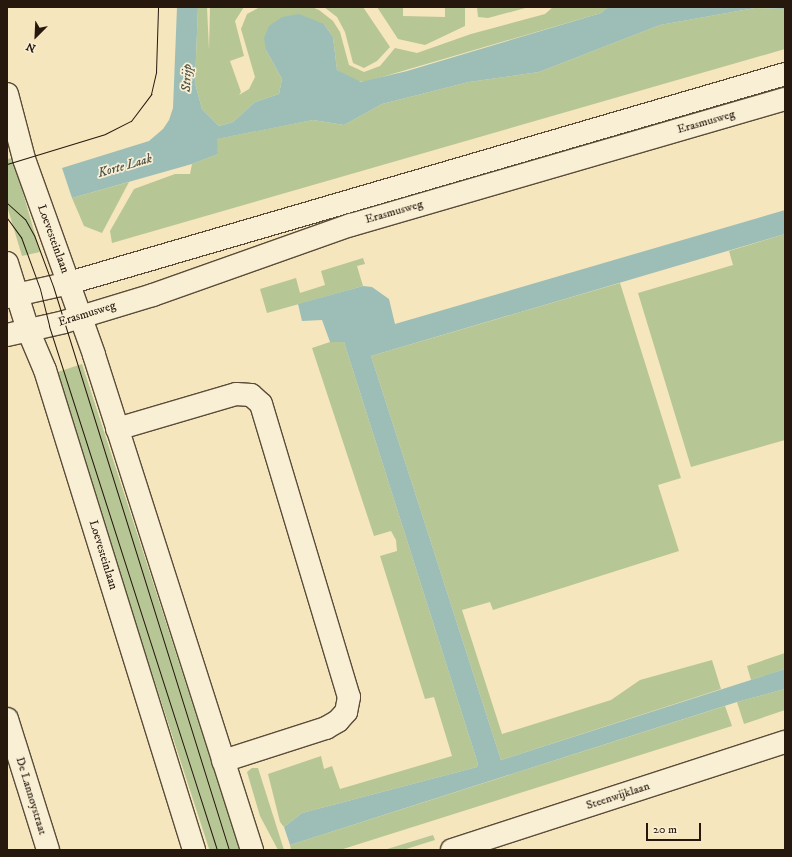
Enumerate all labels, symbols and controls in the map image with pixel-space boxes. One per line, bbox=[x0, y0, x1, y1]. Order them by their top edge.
north arrow bbox=[16, 16, 56, 56]
text: N bbox=[24, 39, 38, 55]
water label: Strijp bbox=[179, 64, 195, 92]
street label: Erasmusweg bbox=[676, 107, 736, 137]
water label: Korte Laak bbox=[96, 151, 154, 181]
street label: Erasmusweg bbox=[364, 197, 424, 227]
street label: Loevesteinlaan bbox=[34, 203, 72, 275]
street label: Erasmusweg bbox=[57, 298, 117, 330]
street label: Loevesteinlaan bbox=[86, 519, 120, 591]
street label: De Lannoystraat bbox=[12, 755, 50, 837]
street label: Steenwijklaan bbox=[584, 779, 652, 813]
scale bar bbox=[648, 815, 703, 841]
text: 20 m bbox=[653, 822, 677, 837]

